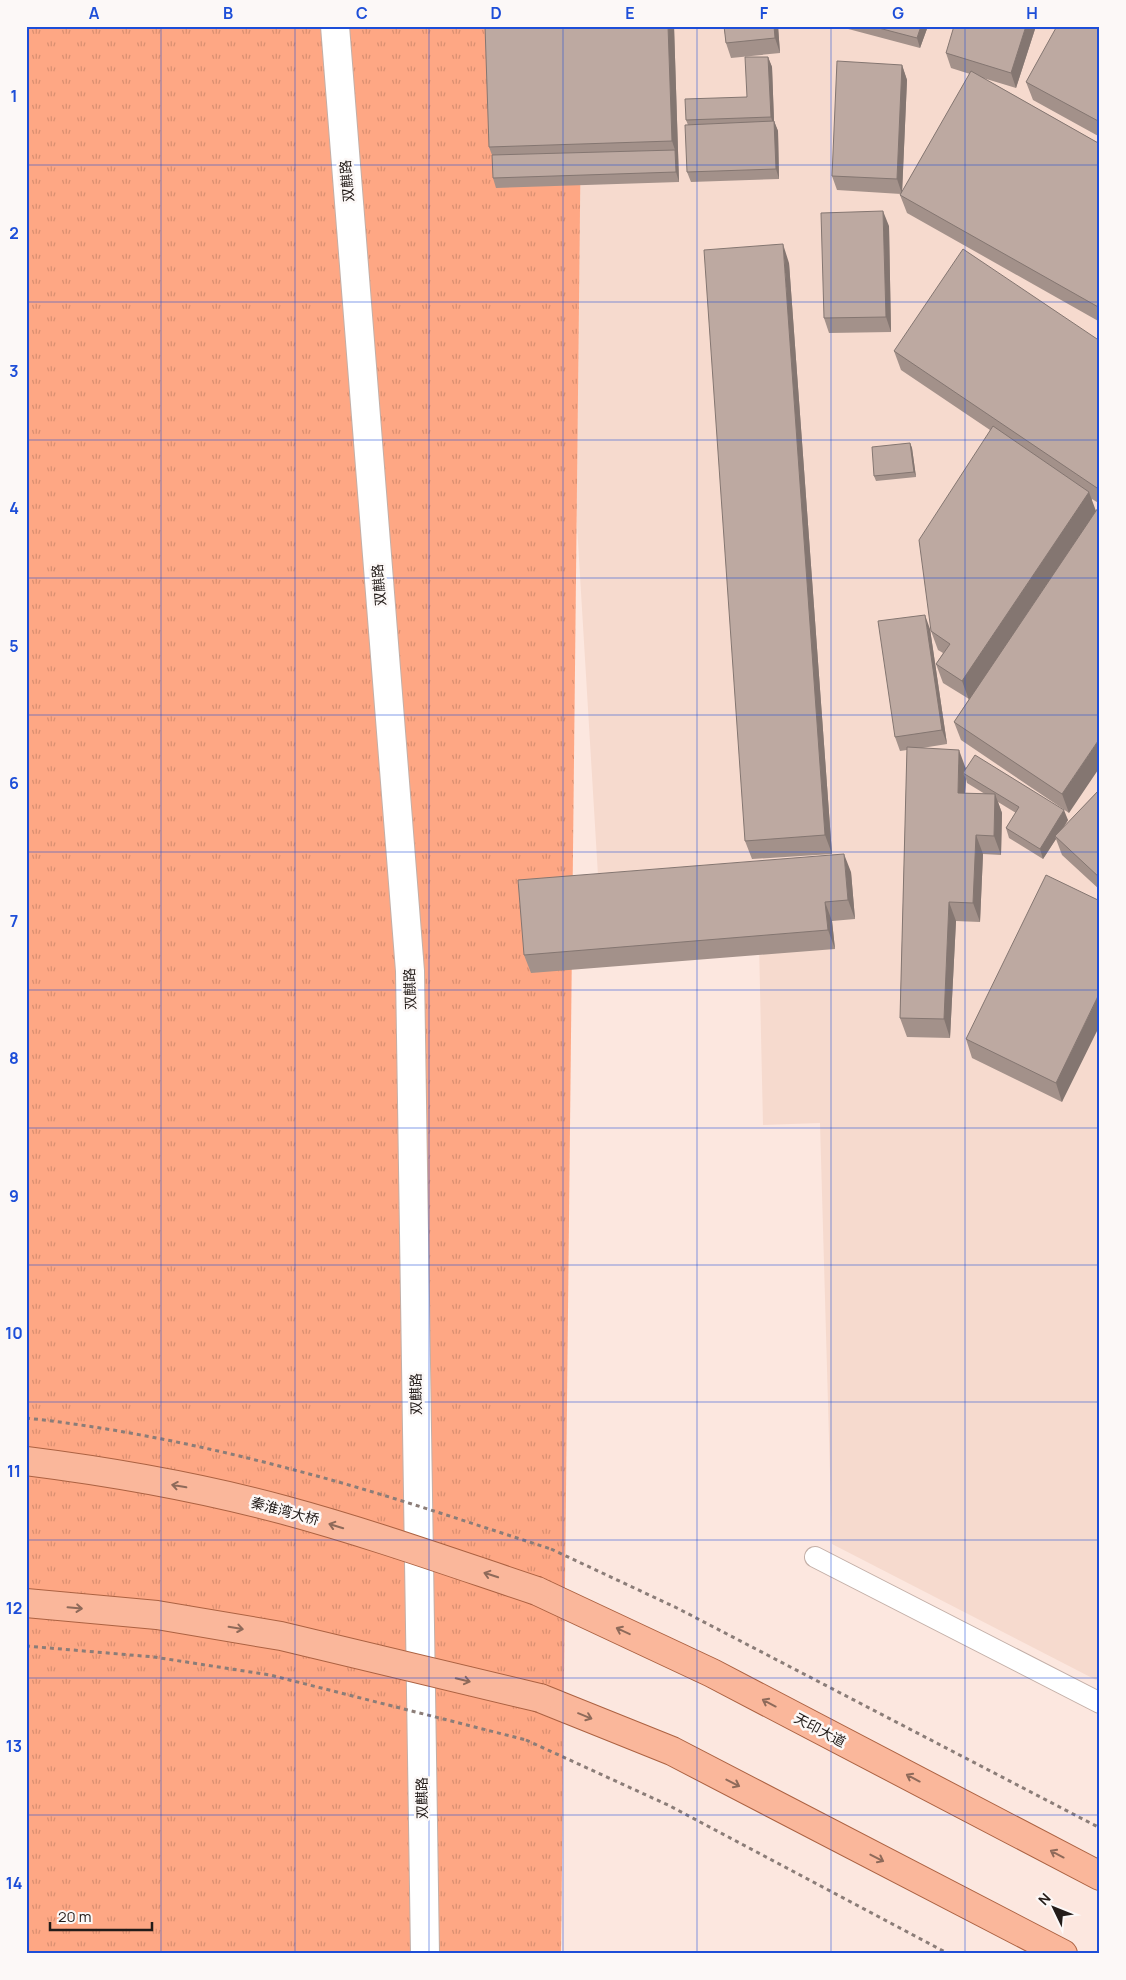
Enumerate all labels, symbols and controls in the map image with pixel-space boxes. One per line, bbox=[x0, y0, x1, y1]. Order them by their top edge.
text: A bbox=[89, 2, 100, 24]
text: B bbox=[223, 2, 233, 24]
text: C bbox=[356, 2, 368, 24]
text: D bbox=[490, 2, 502, 24]
text: E bbox=[625, 2, 635, 24]
text: F bbox=[760, 2, 769, 24]
text: G bbox=[892, 2, 904, 24]
text: H bbox=[1026, 2, 1038, 24]
text: 1 bbox=[10, 85, 18, 107]
street label: 双麒路 bbox=[335, 159, 358, 203]
text: 2 bbox=[9, 222, 19, 244]
text: 3 bbox=[9, 360, 19, 382]
text: 4 bbox=[9, 497, 19, 519]
street label: 双麒路 bbox=[367, 563, 390, 607]
text: 5 bbox=[9, 635, 19, 657]
text: 6 bbox=[9, 772, 19, 794]
text: 7 bbox=[10, 910, 18, 932]
street label: 双麒路 bbox=[399, 968, 420, 1010]
text: 8 bbox=[9, 1047, 19, 1069]
text: 9 bbox=[9, 1185, 19, 1207]
text: 10 bbox=[5, 1322, 23, 1344]
street label: 双麒路 bbox=[406, 1373, 425, 1415]
text: 11 bbox=[7, 1460, 21, 1482]
one-way arrow bbox=[171, 1480, 187, 1490]
street label: 秦淮湾大桥 bbox=[249, 1492, 321, 1529]
one-way arrow bbox=[329, 1520, 345, 1530]
one-way arrow bbox=[483, 1570, 499, 1580]
text: 12 bbox=[6, 1597, 22, 1619]
one-way arrow bbox=[67, 1603, 83, 1613]
one-way arrow bbox=[228, 1624, 244, 1634]
one-way arrow bbox=[616, 1626, 631, 1635]
one-way arrow bbox=[454, 1676, 470, 1685]
one-way arrow bbox=[762, 1698, 777, 1707]
street label: 天印大道 bbox=[791, 1708, 849, 1751]
one-way arrow bbox=[577, 1712, 592, 1722]
text: 13 bbox=[6, 1735, 22, 1757]
one-way arrow bbox=[905, 1773, 920, 1783]
street label: 双麒路 bbox=[412, 1777, 431, 1819]
one-way arrow bbox=[725, 1779, 740, 1788]
one-way arrow bbox=[1050, 1848, 1064, 1858]
one-way arrow bbox=[870, 1853, 885, 1863]
text: 14 bbox=[6, 1872, 22, 1894]
north arrow bbox=[1028, 1882, 1078, 1932]
text: N bbox=[1034, 1889, 1055, 1909]
scale bar bbox=[50, 1900, 152, 1932]
text: 20 m bbox=[58, 1906, 91, 1927]

